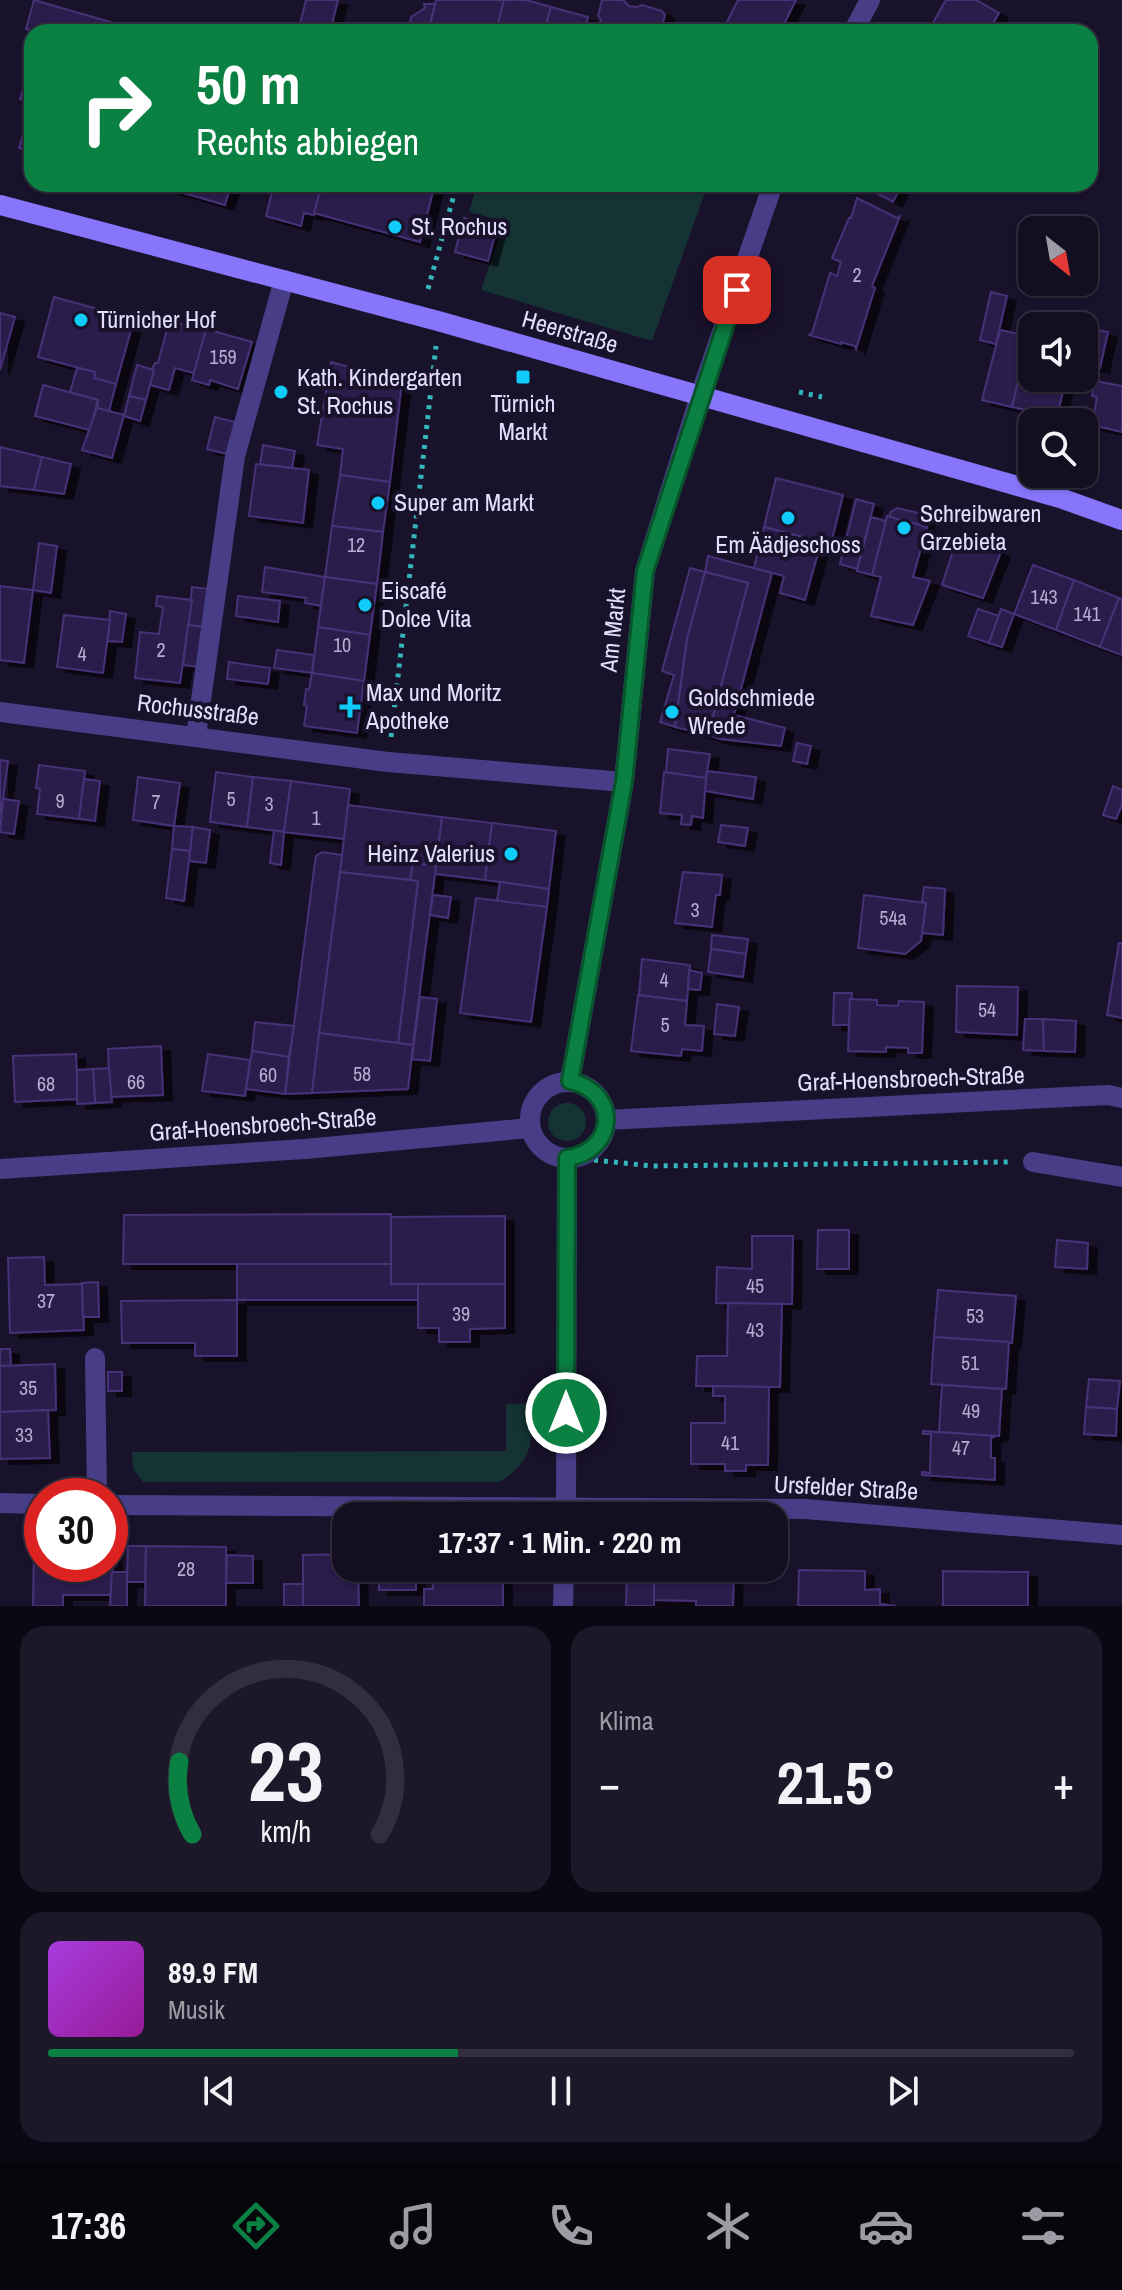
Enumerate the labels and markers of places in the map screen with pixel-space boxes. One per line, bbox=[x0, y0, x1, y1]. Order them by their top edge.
place label: St. Rochus bbox=[411, 210, 507, 242]
marker: St. Rochus bbox=[386, 218, 404, 236]
pin bbox=[703, 256, 771, 324]
place label: Türnicher Hof bbox=[97, 303, 216, 335]
marker: Türnicher Hof bbox=[72, 311, 90, 329]
place label: Kath. Kindergarten St. Rochus bbox=[297, 361, 462, 421]
marker: Türnich Markt bbox=[514, 368, 532, 386]
marker: Kath. Kindergarten St. Rochus bbox=[272, 383, 290, 401]
place label: Türnich Markt bbox=[490, 387, 556, 447]
place label: Super am Markt bbox=[394, 486, 535, 518]
marker: Super am Markt bbox=[369, 494, 387, 512]
place label: Schreibwaren Grzebieta bbox=[920, 497, 1041, 557]
marker: Em Äädjeschoss bbox=[779, 509, 797, 527]
marker: Schreibwaren Grzebieta bbox=[895, 519, 913, 537]
place label: Em Äädjeschoss bbox=[715, 528, 861, 560]
place label: Eiscafé Dolce Vita bbox=[381, 574, 472, 634]
marker: Eiscafé Dolce Vita bbox=[356, 596, 374, 614]
place label: Max und Moritz Apotheke bbox=[365, 676, 502, 736]
place label: Goldschmiede Wrede bbox=[688, 681, 815, 741]
marker: Max und Moritz Apotheke bbox=[341, 698, 359, 716]
marker: Goldschmiede Wrede bbox=[663, 703, 681, 721]
place label: Heinz Valerius bbox=[367, 837, 495, 869]
marker: Heinz Valerius bbox=[502, 845, 520, 863]

